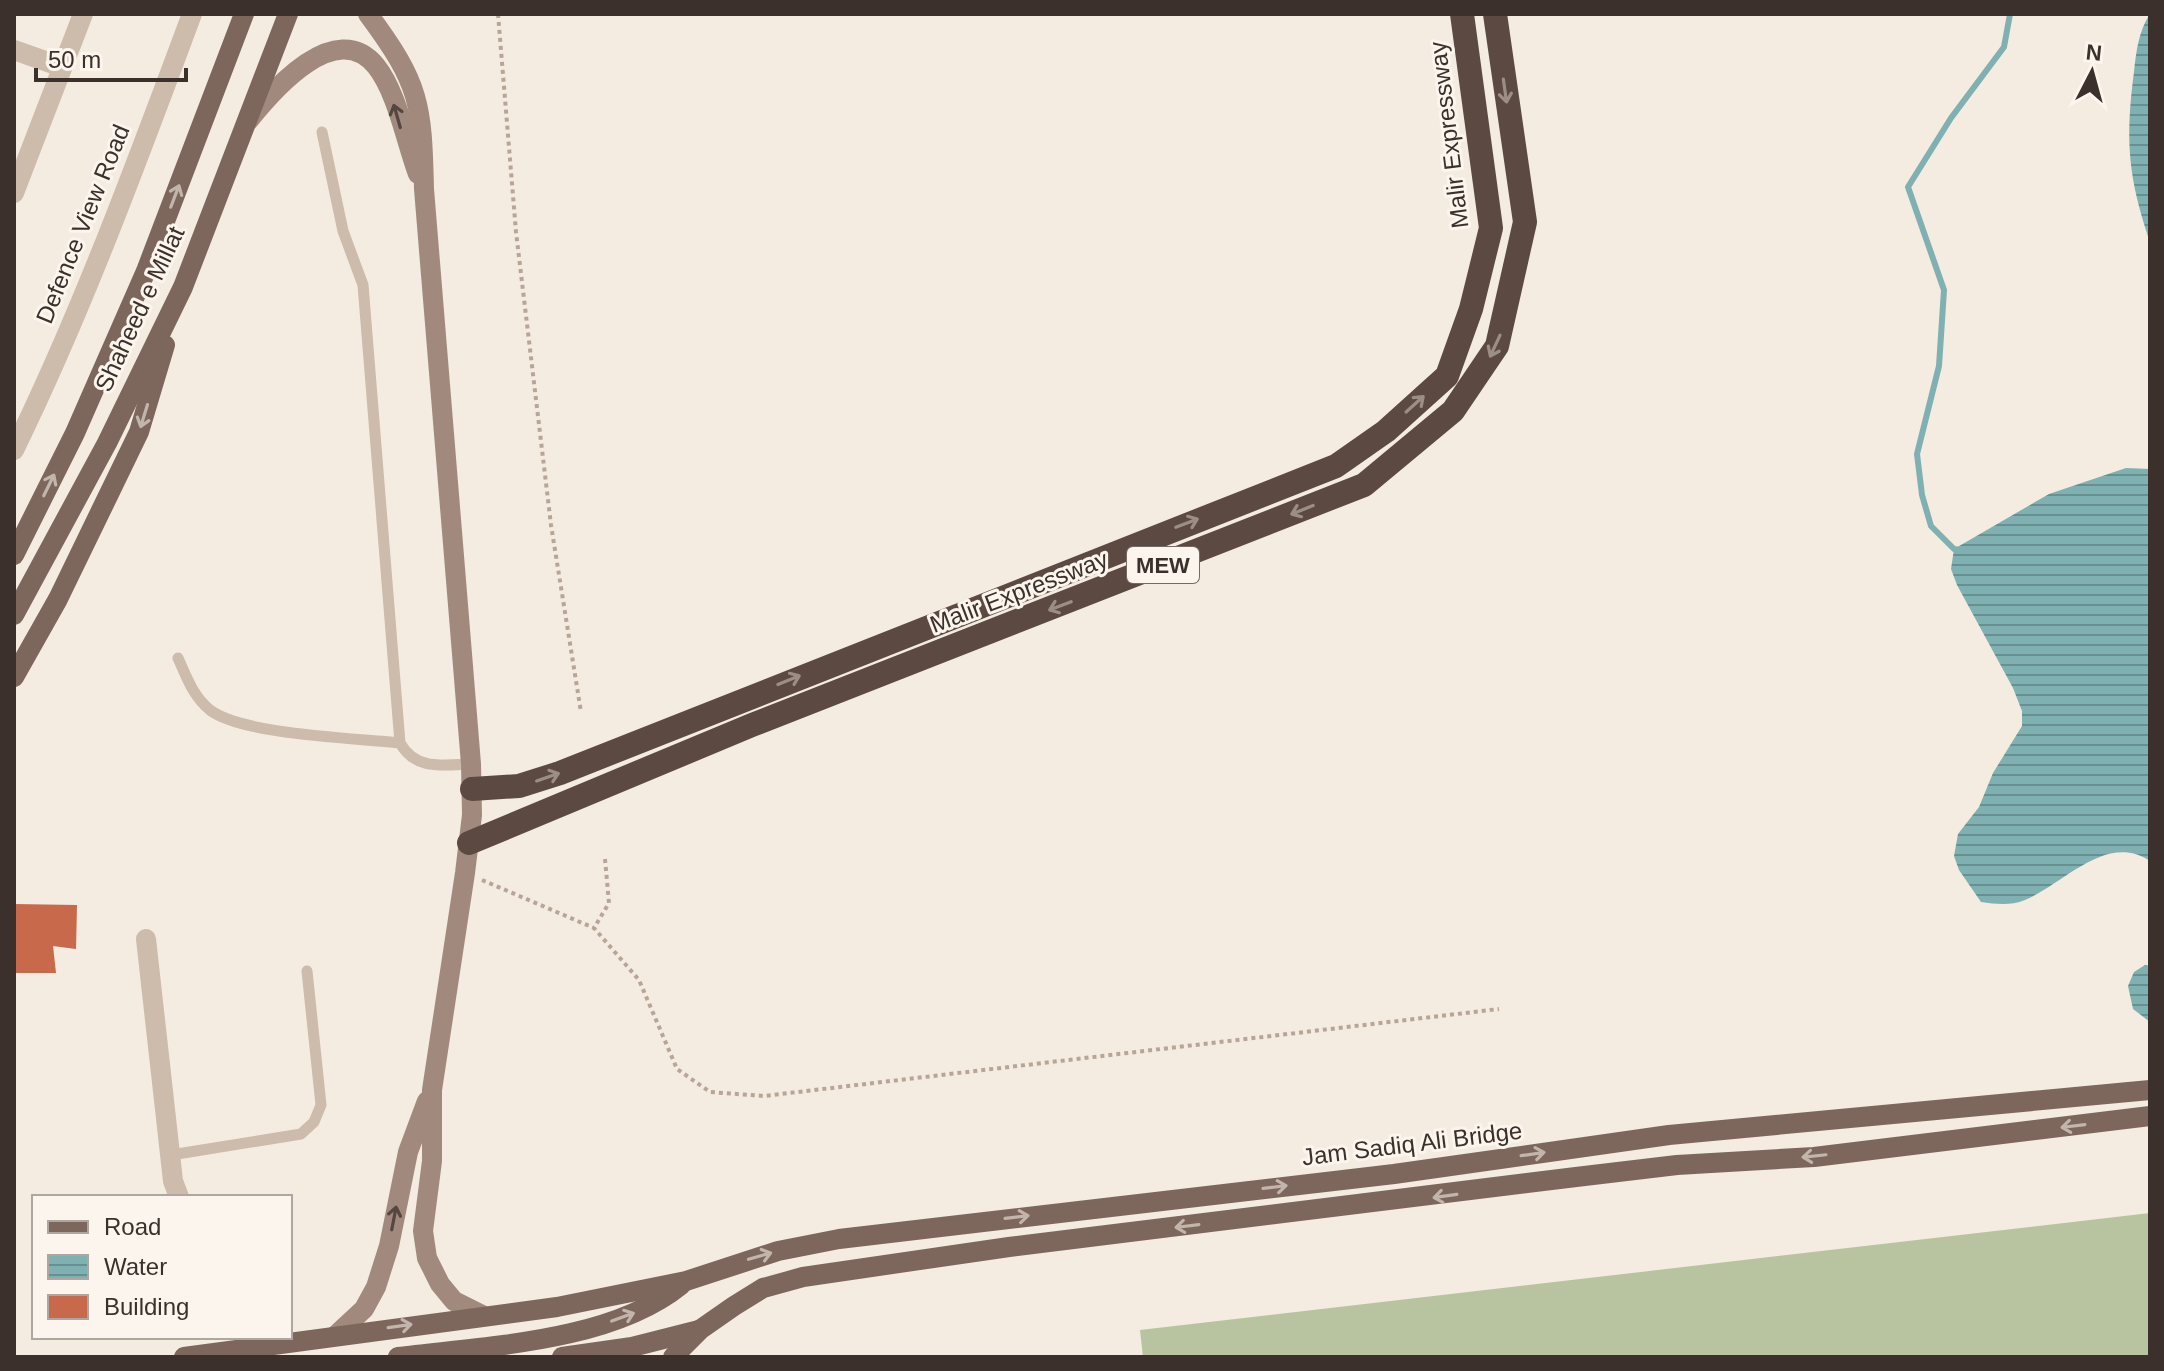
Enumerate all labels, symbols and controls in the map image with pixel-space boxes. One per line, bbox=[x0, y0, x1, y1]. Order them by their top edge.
scale bar bbox=[36, 32, 186, 82]
north arrow bbox=[2052, 32, 2132, 112]
text: N bbox=[2085, 39, 2103, 66]
street label: Malir Expressway bbox=[1424, 40, 1473, 230]
text: 50 m bbox=[48, 46, 101, 73]
one-way arrow bbox=[1498, 77, 1513, 104]
one-way arrow bbox=[389, 103, 404, 129]
street label: Defence View Road bbox=[30, 121, 135, 327]
one-way arrow bbox=[169, 184, 183, 209]
street label: Shaheed e Millat bbox=[90, 222, 190, 396]
one-way arrow bbox=[1486, 333, 1501, 357]
one-way arrow bbox=[1405, 395, 1425, 413]
one-way arrow bbox=[136, 402, 151, 428]
one-way arrow bbox=[41, 474, 57, 498]
one-way arrow bbox=[1290, 503, 1315, 518]
one-way arrow bbox=[1175, 515, 1199, 529]
street label: Malir Expressway bbox=[926, 545, 1111, 638]
road number: MEW bbox=[1127, 547, 1199, 583]
one-way arrow bbox=[1049, 600, 1073, 614]
one-way arrow bbox=[776, 672, 801, 686]
one-way arrow bbox=[535, 768, 560, 783]
street label: Jam Sadiq Ali Bridge bbox=[1300, 1117, 1523, 1170]
one-way arrow bbox=[2060, 1118, 2086, 1133]
one-way arrow bbox=[1520, 1146, 1545, 1161]
one-way arrow bbox=[1801, 1149, 1828, 1164]
one-way arrow bbox=[1261, 1180, 1288, 1195]
one-way arrow bbox=[1433, 1189, 1458, 1204]
legend bbox=[32, 1195, 292, 1339]
one-way arrow bbox=[387, 1206, 402, 1232]
one-way arrow bbox=[1003, 1209, 1030, 1224]
text: Road bbox=[104, 1213, 161, 1240]
one-way arrow bbox=[1174, 1219, 1200, 1234]
one-way arrow bbox=[747, 1248, 773, 1263]
text: Water bbox=[104, 1253, 167, 1280]
text: Building bbox=[104, 1293, 189, 1320]
one-way arrow bbox=[610, 1309, 635, 1323]
one-way arrow bbox=[387, 1318, 412, 1333]

